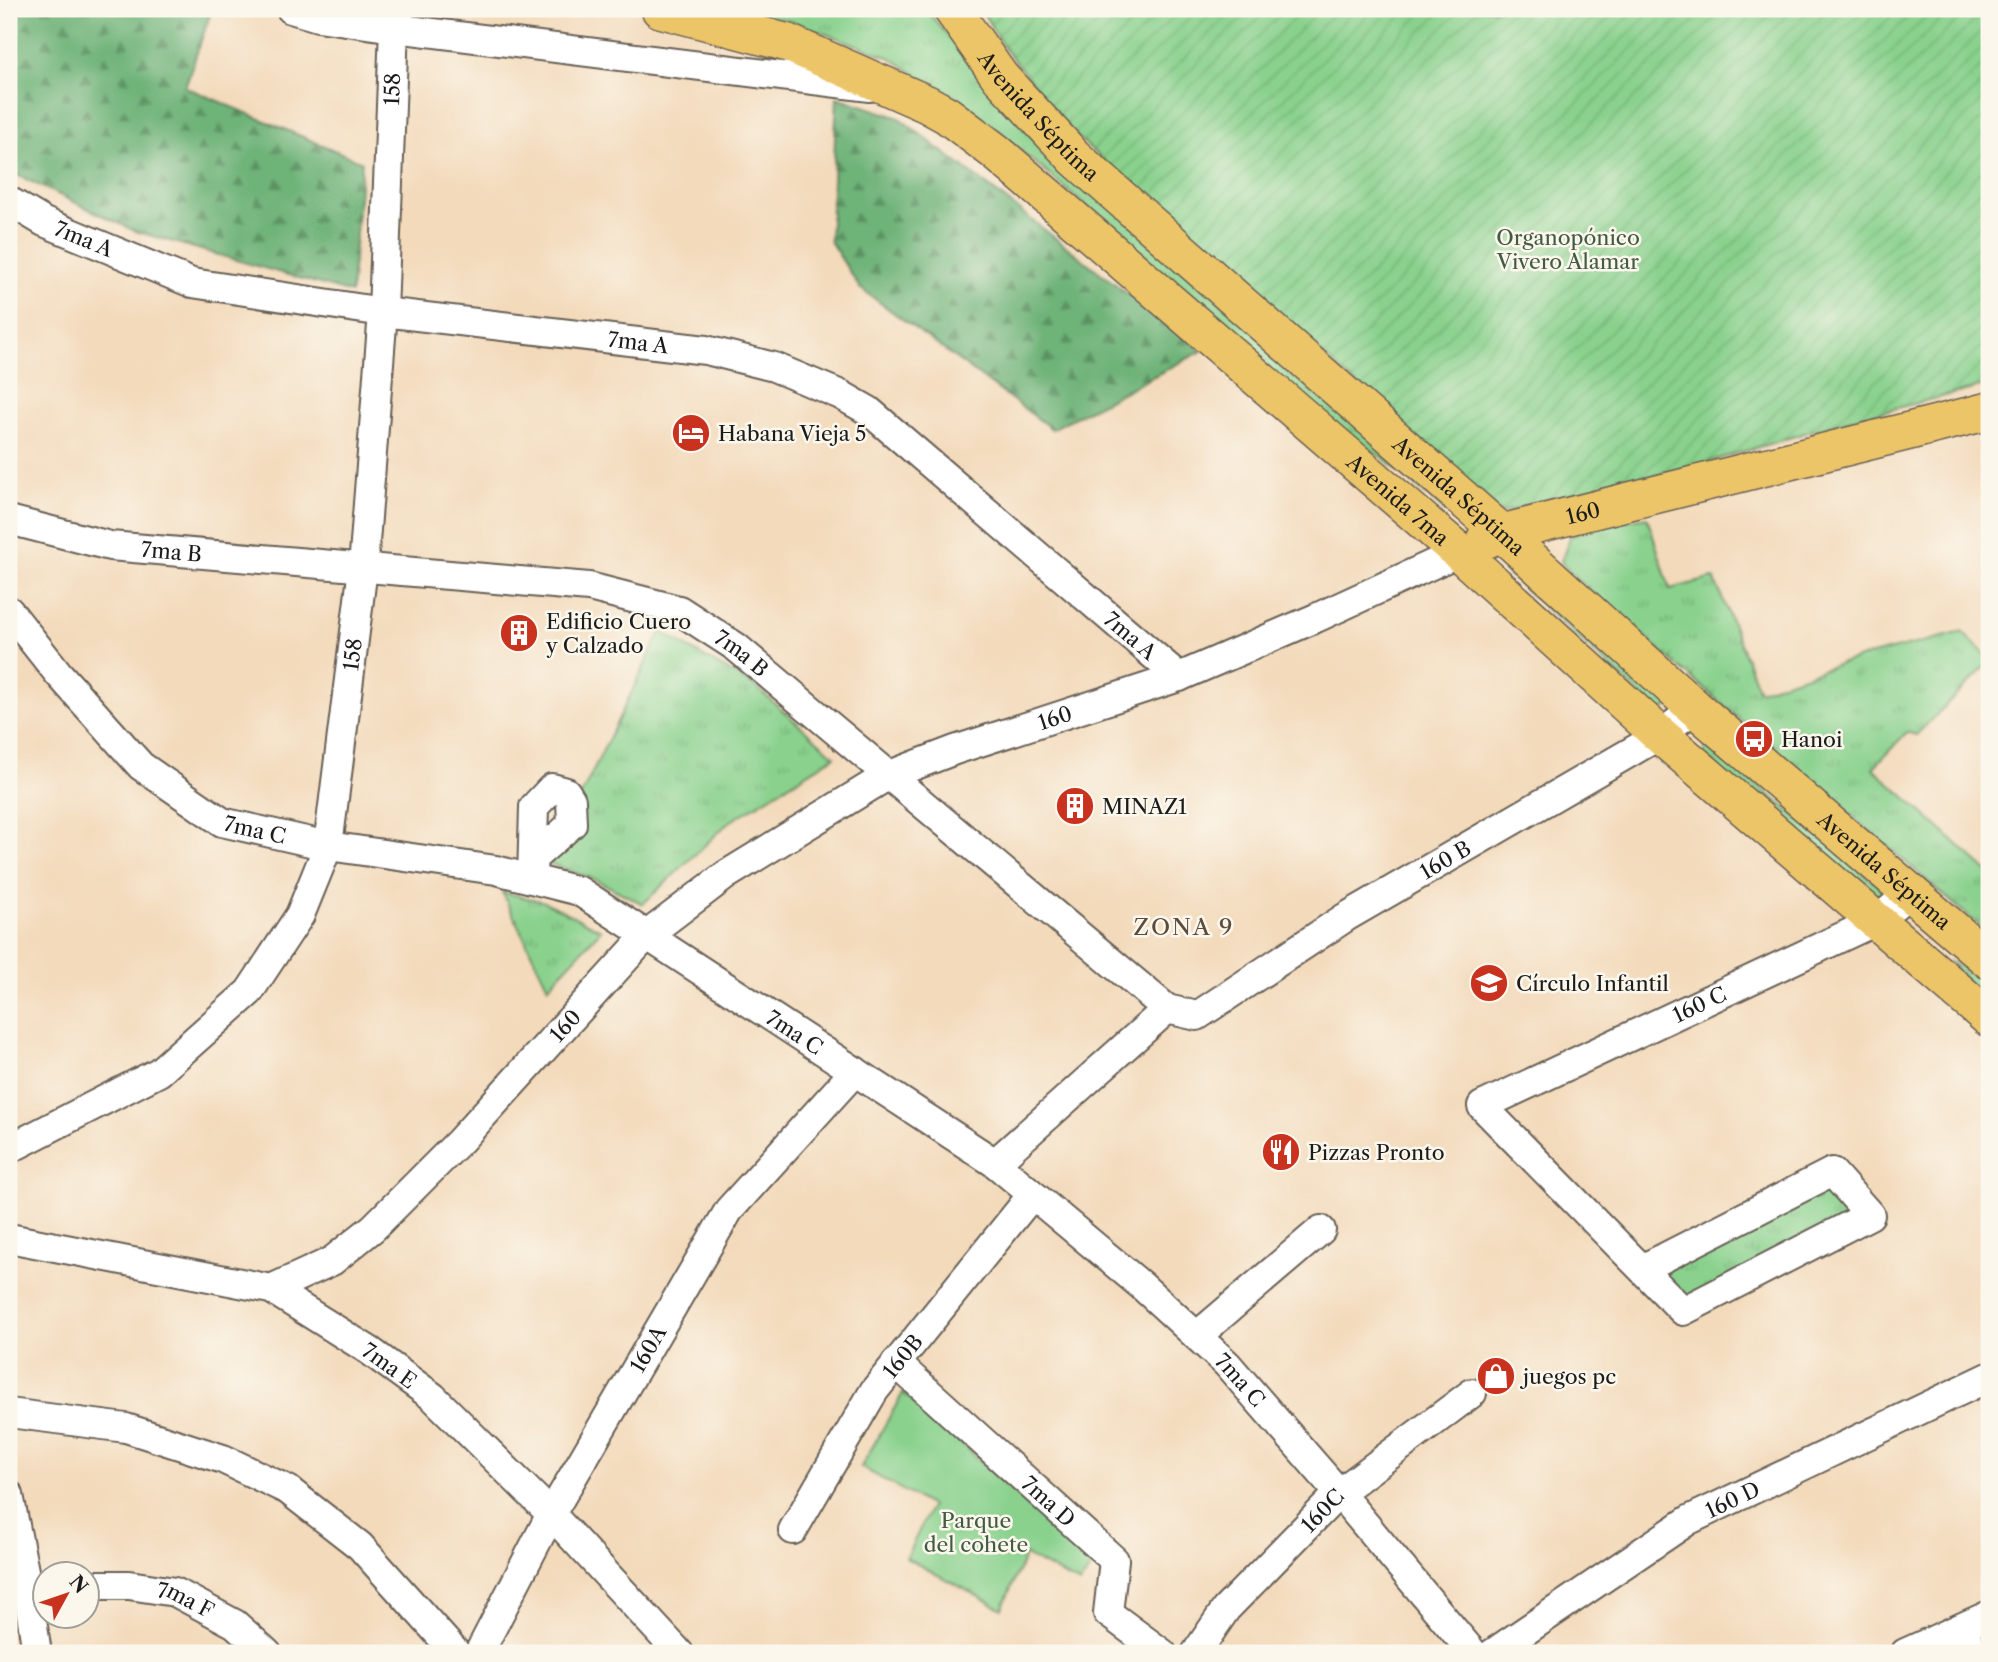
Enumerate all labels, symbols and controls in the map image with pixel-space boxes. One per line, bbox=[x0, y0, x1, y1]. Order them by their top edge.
street label: Avenida Séptima bbox=[973, 45, 1105, 187]
street label: 158 bbox=[379, 72, 405, 106]
street label: 7ma A bbox=[51, 215, 117, 262]
park label: Organopónico Vivero Alamar bbox=[1496, 225, 1640, 274]
street label: 7ma A bbox=[606, 326, 670, 358]
hotel icon: Habana Vieja 5 bbox=[670, 412, 712, 454]
place label: Habana Vieja 5 bbox=[718, 421, 867, 446]
street label: Avenida Séptima bbox=[1387, 430, 1531, 561]
street label: Avenida 7ma bbox=[1341, 448, 1455, 551]
street label: 160 bbox=[1563, 496, 1603, 529]
street label: 7ma B bbox=[140, 536, 203, 566]
street label: 7ma A bbox=[1099, 606, 1162, 665]
place label: Edificio Cuero y Calzado bbox=[545, 609, 691, 658]
building icon: Edificio Cuero y Calzado bbox=[498, 612, 540, 654]
street label: 7ma B bbox=[710, 624, 774, 681]
street label: 158 bbox=[338, 637, 367, 672]
street label: 160 bbox=[1035, 700, 1075, 735]
bus stop icon: Hanoi bbox=[1733, 718, 1775, 760]
place label: Hanoi bbox=[1781, 727, 1842, 752]
building icon: MINAZ1 bbox=[1054, 785, 1096, 827]
place label: MINAZ1 bbox=[1102, 794, 1187, 819]
street label: Avenida Séptima bbox=[1812, 806, 1957, 935]
street label: 7ma C bbox=[222, 810, 288, 849]
street label: 160 B bbox=[1415, 835, 1475, 884]
district label: ZONA 9 bbox=[1133, 913, 1235, 941]
school or university icon: Círculo Infantil bbox=[1468, 962, 1510, 1004]
place label: Círculo Infantil bbox=[1516, 971, 1669, 996]
street label: 160 C bbox=[1668, 981, 1730, 1027]
street label: 160 bbox=[544, 1004, 586, 1046]
street label: 7ma C bbox=[762, 1005, 828, 1060]
restaurant icon: Pizzas Pronto bbox=[1260, 1131, 1302, 1173]
place label: Pizzas Pronto bbox=[1308, 1140, 1445, 1165]
street label: 160A bbox=[624, 1321, 671, 1377]
street label: 160B bbox=[877, 1329, 927, 1383]
street label: 7ma E bbox=[358, 1337, 422, 1393]
street label: 7ma C bbox=[1211, 1348, 1271, 1411]
shop icon: juegos pc bbox=[1475, 1355, 1517, 1397]
place label: juegos pc bbox=[1519, 1364, 1616, 1389]
street label: 7ma D bbox=[1017, 1471, 1081, 1532]
street label: 160 D bbox=[1701, 1476, 1764, 1523]
street label: 160C bbox=[1295, 1483, 1349, 1537]
park label: Parque del cohete bbox=[924, 1508, 1028, 1557]
north arrow bbox=[32, 1560, 102, 1630]
text: N bbox=[65, 1571, 93, 1598]
street label: 7ma F bbox=[156, 1577, 219, 1623]

